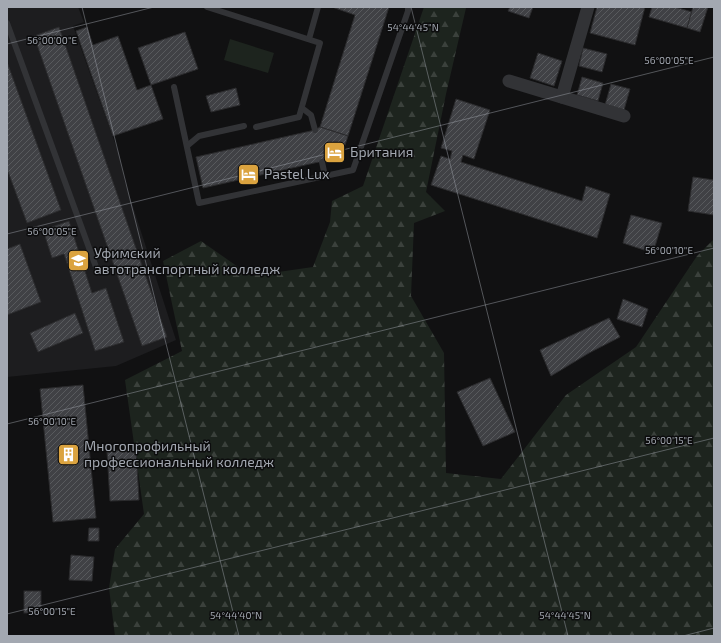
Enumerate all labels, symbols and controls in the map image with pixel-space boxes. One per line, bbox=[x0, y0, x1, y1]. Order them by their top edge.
text: 54°44'45"N bbox=[387, 21, 439, 33]
text: 56°00'00"E bbox=[27, 34, 77, 46]
text: 56°00'05"E bbox=[644, 54, 694, 66]
hotel icon: Британия bbox=[321, 139, 347, 165]
place label: Британия bbox=[350, 143, 413, 160]
hotel icon: Pastel Lux bbox=[235, 161, 261, 187]
place label: Pastel Lux bbox=[264, 165, 330, 182]
text: 56°00'05"E bbox=[27, 225, 77, 237]
place label: Уфимский автотранспортный колледж bbox=[94, 244, 280, 277]
text: 56°00'10"E bbox=[645, 244, 693, 256]
school or university icon: Уфимский автотранспортный колледж bbox=[66, 248, 92, 274]
text: 56°00'10"E bbox=[28, 415, 76, 427]
text: 56°00'15"E bbox=[645, 434, 693, 446]
place label: Многопрофильный профессиональный колледж bbox=[84, 437, 274, 470]
building icon: Многопрофильный профессиональный колледж bbox=[55, 441, 81, 467]
text: 56°00'15"E bbox=[28, 605, 76, 617]
text: 54°44'40"N bbox=[210, 609, 262, 621]
text: 54°44'45"N bbox=[539, 609, 591, 621]

